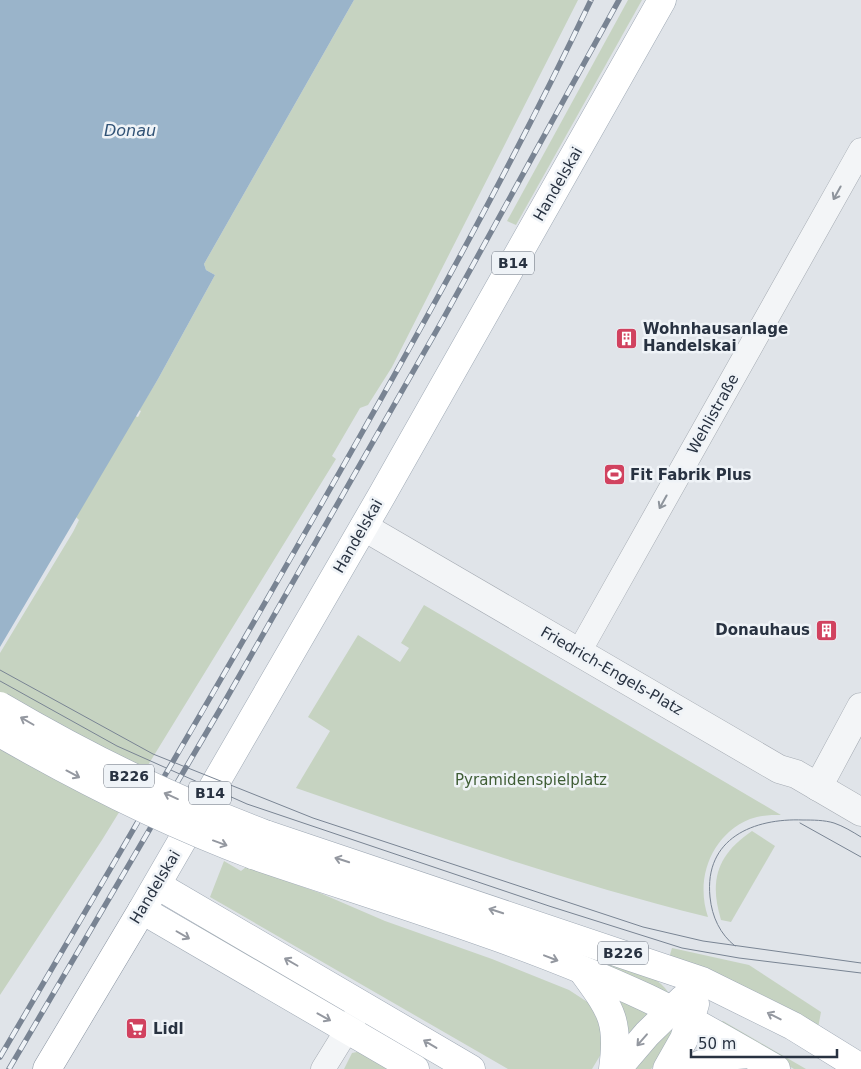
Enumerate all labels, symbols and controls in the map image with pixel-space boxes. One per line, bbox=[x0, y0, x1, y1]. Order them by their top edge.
water label: Donau bbox=[104, 121, 156, 140]
street label: Handelskai bbox=[530, 144, 586, 224]
one-way arrow bbox=[832, 185, 842, 199]
road number: B14 bbox=[492, 252, 534, 274]
place label: Wohnhausanlage Handelskai bbox=[643, 320, 788, 355]
building icon: Wohnhausanlage Handelskai bbox=[615, 326, 639, 350]
street label: Wehlistraße bbox=[684, 371, 742, 457]
sports icon: Fit Fabrik Plus bbox=[602, 463, 626, 487]
place label: Fit Fabrik Plus bbox=[630, 466, 752, 484]
one-way arrow bbox=[658, 494, 667, 509]
street label: Handelskai bbox=[330, 496, 386, 576]
building icon: Donauhaus bbox=[814, 618, 838, 642]
place label: Donauhaus bbox=[715, 621, 810, 639]
street label: Friedrich-Engels-Platz bbox=[538, 623, 686, 719]
one-way arrow bbox=[20, 716, 34, 726]
road number: B226 bbox=[104, 764, 154, 788]
one-way arrow bbox=[65, 770, 80, 779]
park label: Pyramidenspielplatz bbox=[455, 771, 607, 789]
road number: B14 bbox=[189, 781, 231, 804]
one-way arrow bbox=[164, 791, 179, 801]
one-way arrow bbox=[212, 839, 227, 848]
street label: Handelskai bbox=[126, 847, 184, 927]
one-way arrow bbox=[335, 855, 350, 864]
one-way arrow bbox=[488, 906, 504, 916]
one-way arrow bbox=[176, 931, 190, 941]
road number: B226 bbox=[598, 941, 648, 964]
one-way arrow bbox=[543, 954, 558, 963]
one-way arrow bbox=[284, 957, 299, 967]
one-way arrow bbox=[767, 1011, 782, 1020]
one-way arrow bbox=[317, 1012, 331, 1022]
supermarket icon: Lidl bbox=[125, 1017, 149, 1041]
place label: Lidl bbox=[153, 1020, 184, 1038]
scale bar bbox=[691, 1026, 837, 1058]
one-way arrow bbox=[636, 1033, 648, 1046]
text: 50 m bbox=[698, 1035, 736, 1053]
one-way arrow bbox=[423, 1039, 437, 1049]

